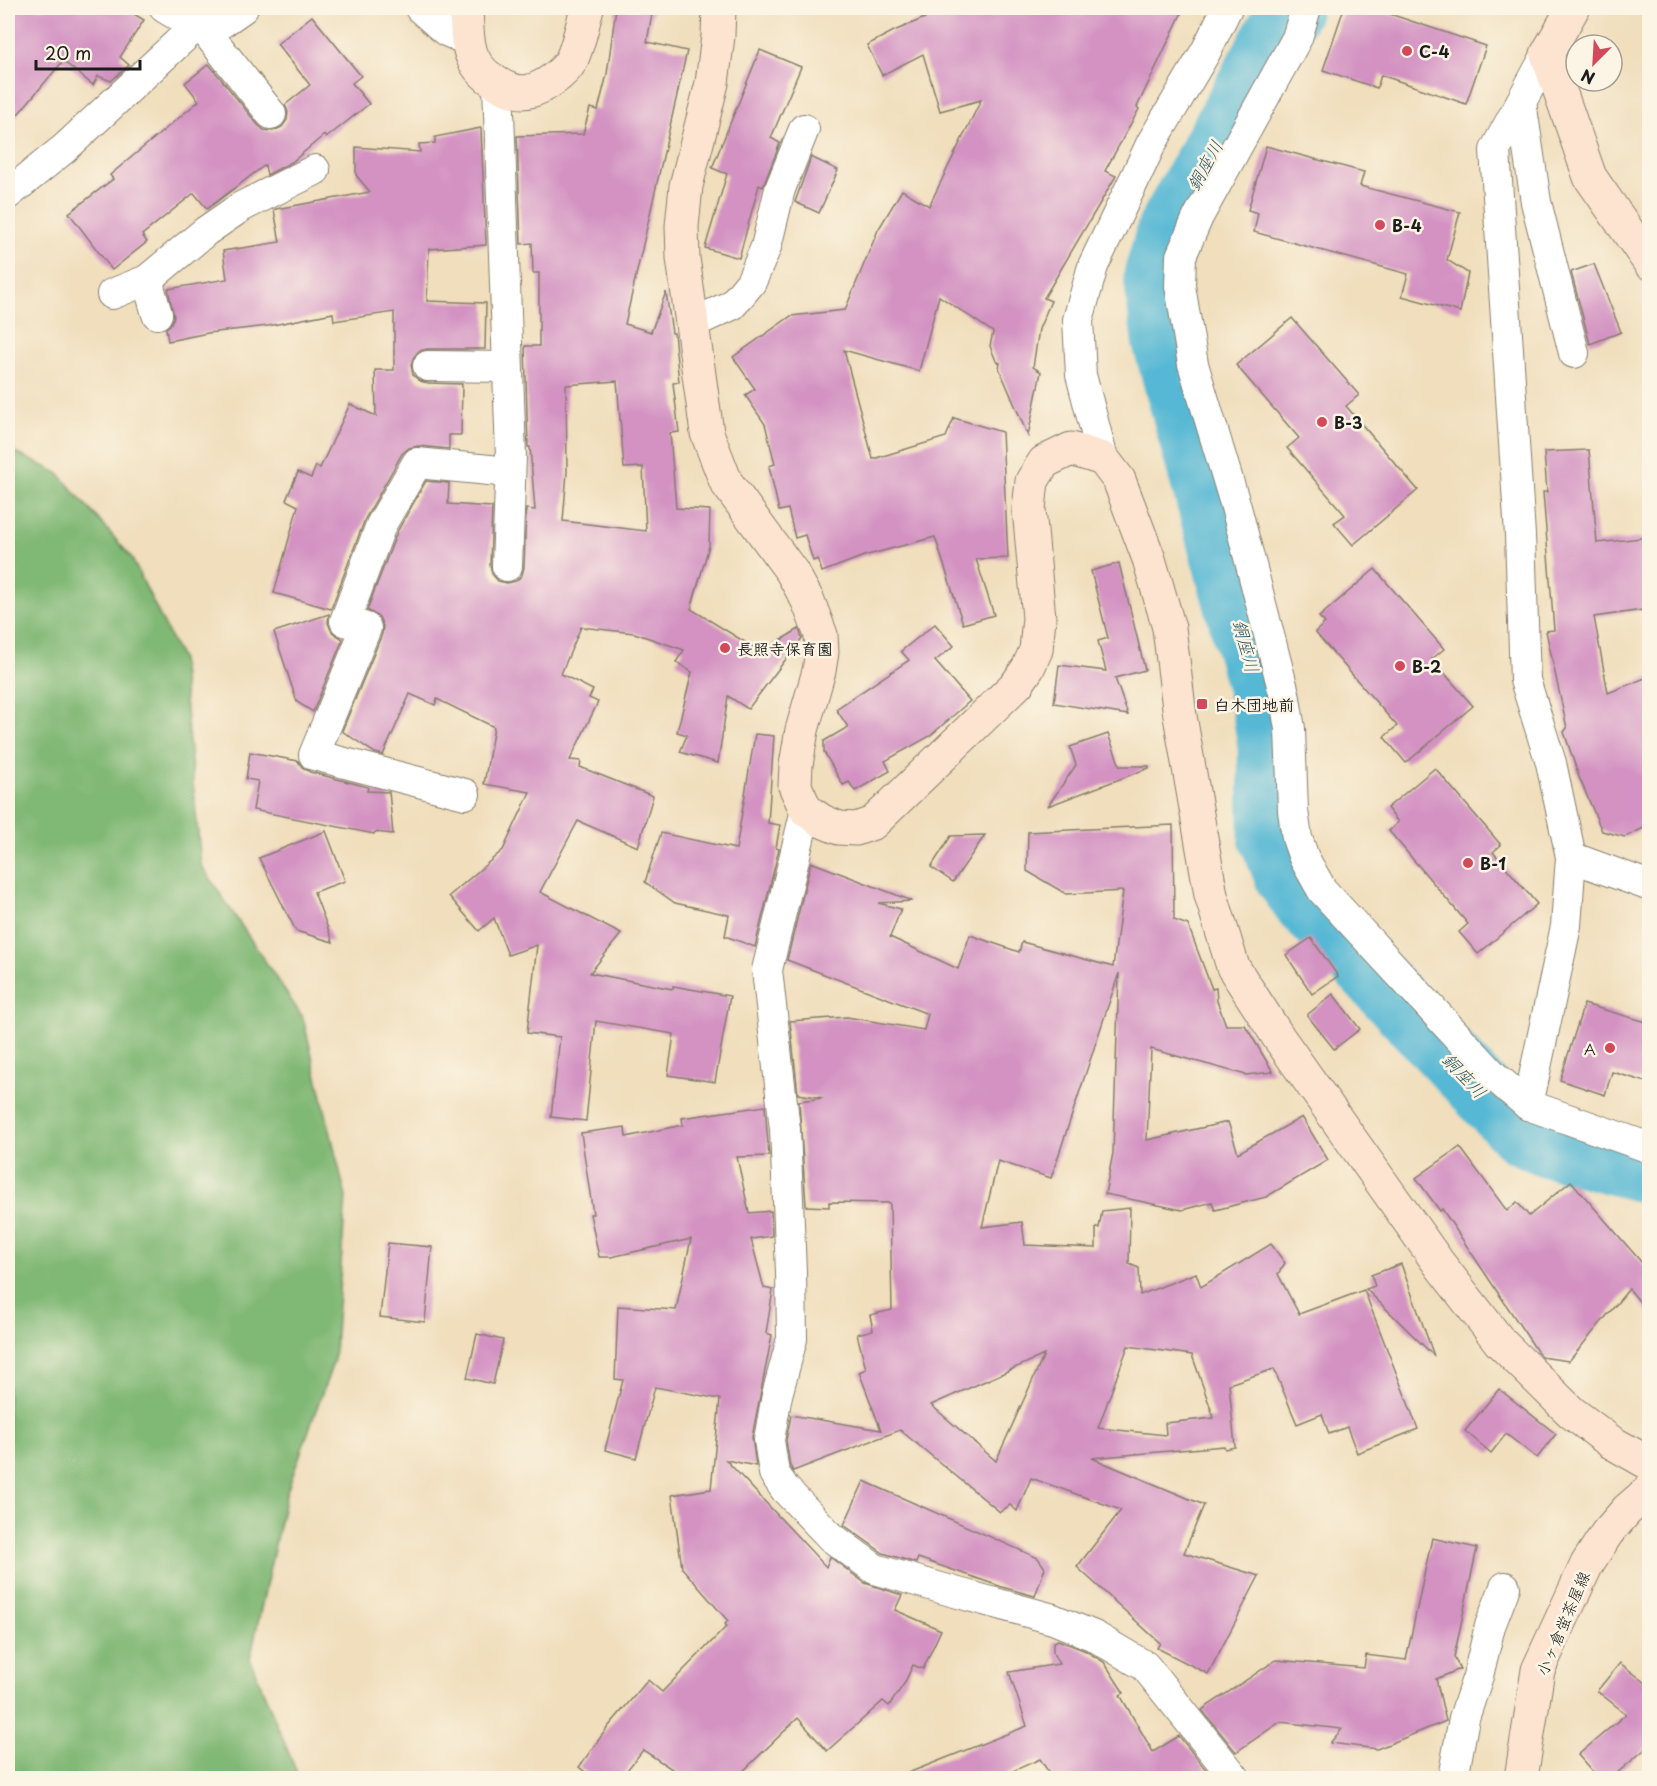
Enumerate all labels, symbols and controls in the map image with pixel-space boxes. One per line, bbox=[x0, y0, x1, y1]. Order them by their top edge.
scale bar bbox=[36, 33, 140, 71]
north arrow bbox=[1564, 33, 1624, 93]
text: 20 m bbox=[45, 39, 91, 66]
place label: C-4 bbox=[1419, 39, 1449, 63]
marker: C-4 bbox=[1400, 44, 1414, 58]
text: N bbox=[1577, 64, 1598, 91]
water label: 銅座川 bbox=[1179, 135, 1229, 195]
place label: B-4 bbox=[1392, 213, 1422, 237]
marker: B-4 bbox=[1373, 218, 1387, 232]
place label: B-3 bbox=[1334, 410, 1363, 434]
marker: B-3 bbox=[1315, 415, 1329, 429]
water label: 銅座川 bbox=[1227, 616, 1267, 676]
place label: 長照寺保育園 bbox=[737, 636, 833, 660]
marker: 長照寺保育園 bbox=[718, 641, 732, 655]
place label: B-2 bbox=[1412, 654, 1441, 678]
marker: B-2 bbox=[1393, 659, 1407, 673]
place label: 白木団地前 bbox=[1214, 692, 1294, 716]
marker: 白木団地前 bbox=[1195, 697, 1209, 711]
place label: B-1 bbox=[1480, 851, 1506, 875]
marker: B-1 bbox=[1461, 856, 1475, 870]
place label: Ａ bbox=[1582, 1036, 1598, 1060]
marker: Ａ bbox=[1603, 1041, 1617, 1055]
water label: 銅座川 bbox=[1437, 1046, 1493, 1104]
street label: 小ヶ倉蛍茶屋線 bbox=[1529, 1567, 1595, 1679]

